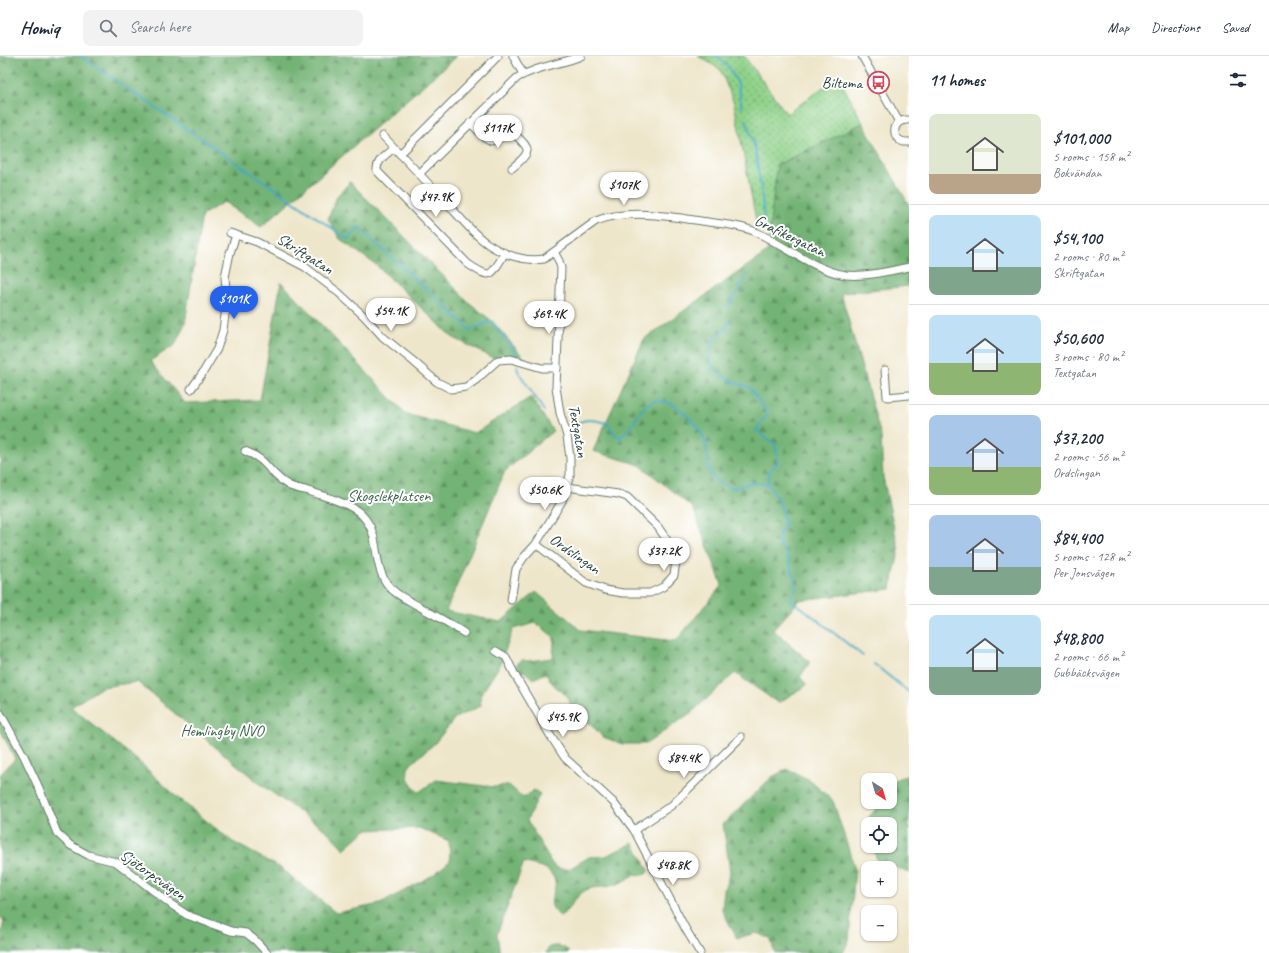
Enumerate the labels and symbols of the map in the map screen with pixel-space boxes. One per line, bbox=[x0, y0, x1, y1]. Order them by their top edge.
bus stop icon: Biltema bbox=[865, 70, 891, 96]
place label: Biltema bbox=[822, 73, 863, 93]
pin: $117K bbox=[470, 115, 526, 149]
pin: $107K bbox=[596, 172, 652, 206]
pin: $47.9K bbox=[403, 184, 469, 218]
street label: Grafikergatan bbox=[751, 210, 829, 262]
street label: Skriftgatan bbox=[273, 229, 338, 280]
pin: $101K bbox=[206, 286, 262, 320]
pin: $54.1K bbox=[358, 298, 424, 332]
pin: $69.4K bbox=[516, 301, 582, 335]
street label: Textgatan bbox=[564, 403, 593, 460]
pin: $50.6K bbox=[512, 477, 578, 511]
park label: Skogslekplatsen bbox=[348, 486, 431, 506]
street label: Ordslingan bbox=[546, 529, 605, 579]
pin: $37.2K bbox=[631, 538, 697, 572]
pin: $45.9K bbox=[530, 704, 596, 738]
park label: Hemlingby NVO bbox=[180, 721, 266, 741]
pin: $84.4K bbox=[651, 745, 717, 779]
north arrow bbox=[861, 773, 897, 809]
street label: Sjötorpsvägen bbox=[116, 845, 190, 905]
pin: $48.8K bbox=[640, 852, 706, 886]

